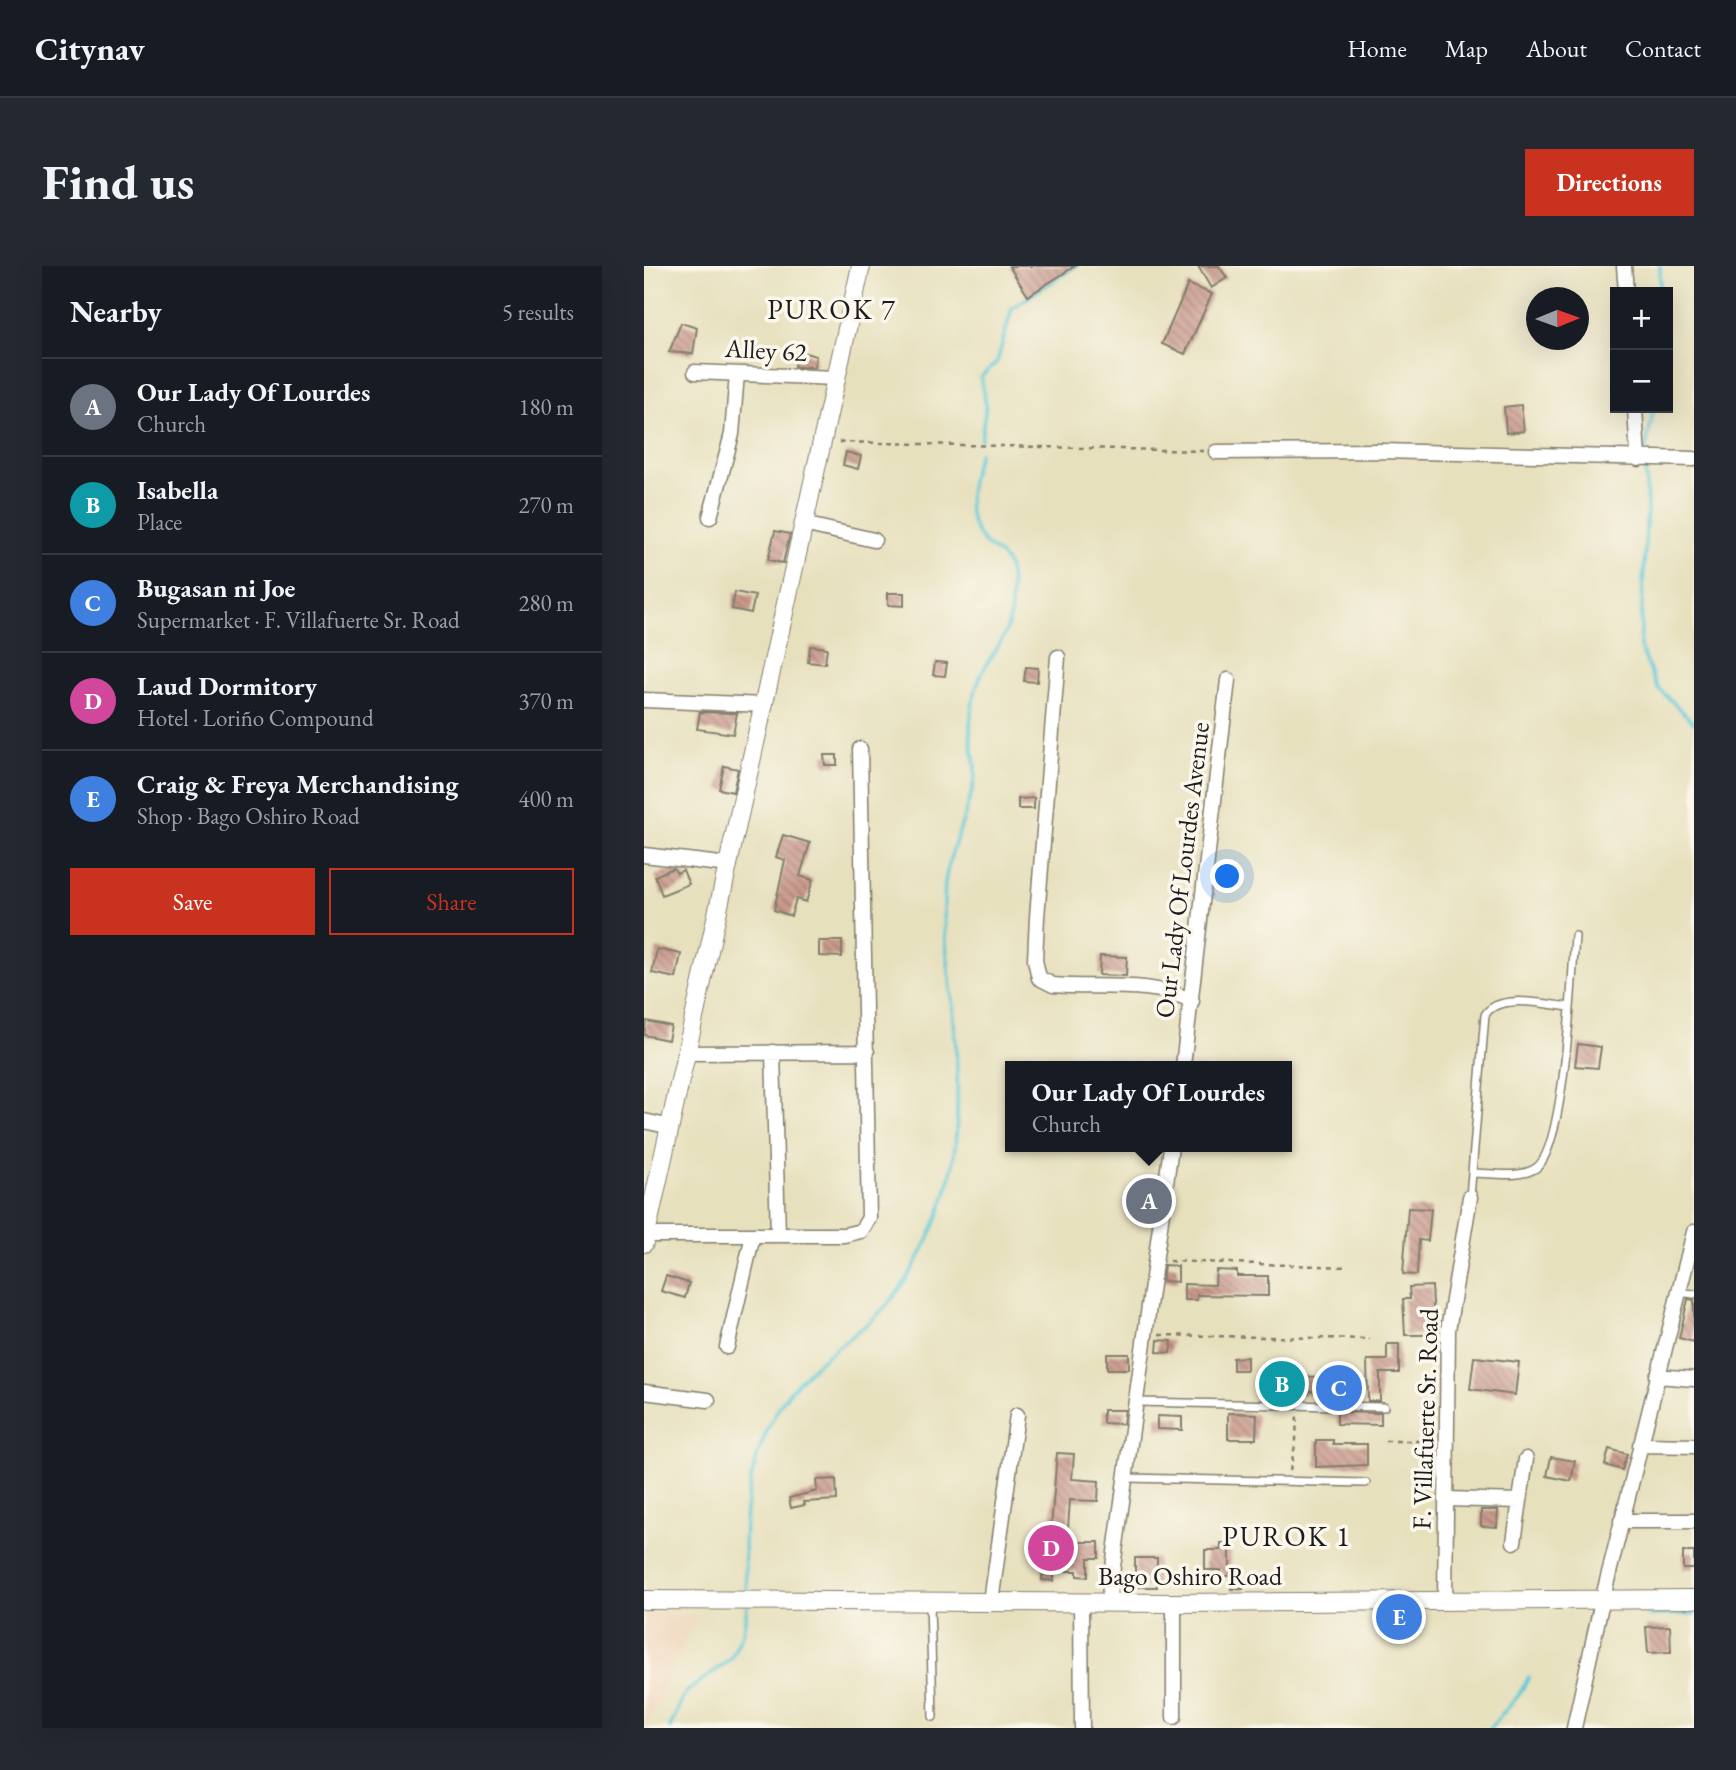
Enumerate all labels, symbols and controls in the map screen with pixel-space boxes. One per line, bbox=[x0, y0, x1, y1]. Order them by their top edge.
text: Citynav bbox=[35, 27, 145, 70]
text: Home bbox=[1347, 33, 1407, 64]
text: Map bbox=[1445, 33, 1488, 64]
text: About bbox=[1526, 33, 1587, 64]
text: Contact bbox=[1625, 33, 1701, 64]
button: Directions bbox=[1525, 149, 1694, 216]
text: Find us bbox=[42, 150, 194, 214]
north arrow bbox=[1526, 287, 1589, 350]
map controls bbox=[1610, 287, 1673, 413]
button: + bbox=[1610, 287, 1673, 350]
district label: PUROK 7 bbox=[767, 291, 897, 327]
text: Nearby bbox=[70, 292, 162, 331]
text: 5 results bbox=[502, 297, 574, 327]
street label: Alley 62 bbox=[723, 331, 808, 369]
button: − bbox=[1610, 350, 1673, 413]
text: Our Lady Of Lourdes bbox=[137, 375, 370, 409]
text: A bbox=[85, 392, 101, 422]
text: 180 m bbox=[518, 392, 574, 422]
text: Church bbox=[137, 409, 206, 439]
text: Isabella bbox=[137, 473, 218, 507]
text: B bbox=[86, 490, 100, 520]
text: 270 m bbox=[518, 490, 574, 520]
text: Place bbox=[137, 507, 182, 537]
text: Bugasan ni Joe bbox=[137, 571, 295, 605]
text: C bbox=[85, 588, 101, 618]
text: 280 m bbox=[518, 588, 574, 618]
text: Supermarket · F. Villafuerte Sr. Road bbox=[137, 605, 460, 635]
text: Laud Dormitory bbox=[137, 669, 317, 703]
text: D bbox=[84, 686, 102, 716]
text: 370 m bbox=[518, 686, 574, 716]
text: Hotel · Loriño Compound bbox=[137, 703, 374, 733]
street label: Our Lady Of Lourdes Avenue bbox=[1147, 720, 1217, 1020]
text: Craig & Freya Merchandising bbox=[137, 767, 458, 801]
text: E bbox=[86, 784, 100, 814]
text: 400 m bbox=[518, 784, 574, 814]
text: Shop · Bago Oshiro Road bbox=[137, 801, 360, 831]
your location bbox=[1210, 859, 1244, 893]
button: Save bbox=[70, 868, 315, 935]
button: Share bbox=[329, 868, 574, 935]
popup bbox=[1005, 1061, 1292, 1152]
text: Our Lady Of Lourdes bbox=[1032, 1075, 1265, 1109]
text: Church bbox=[1032, 1109, 1101, 1139]
pin: A bbox=[1126, 1175, 1172, 1227]
street label: F. Villafuerte Sr. Road bbox=[1404, 1307, 1446, 1530]
pin: B bbox=[1259, 1358, 1305, 1410]
pin: C bbox=[1316, 1362, 1362, 1414]
district label: PUROK 1 bbox=[1222, 1518, 1352, 1554]
pin: D bbox=[1028, 1522, 1074, 1574]
street label: Bago Oshiro Road bbox=[1098, 1559, 1283, 1593]
pin: E bbox=[1376, 1591, 1422, 1643]

